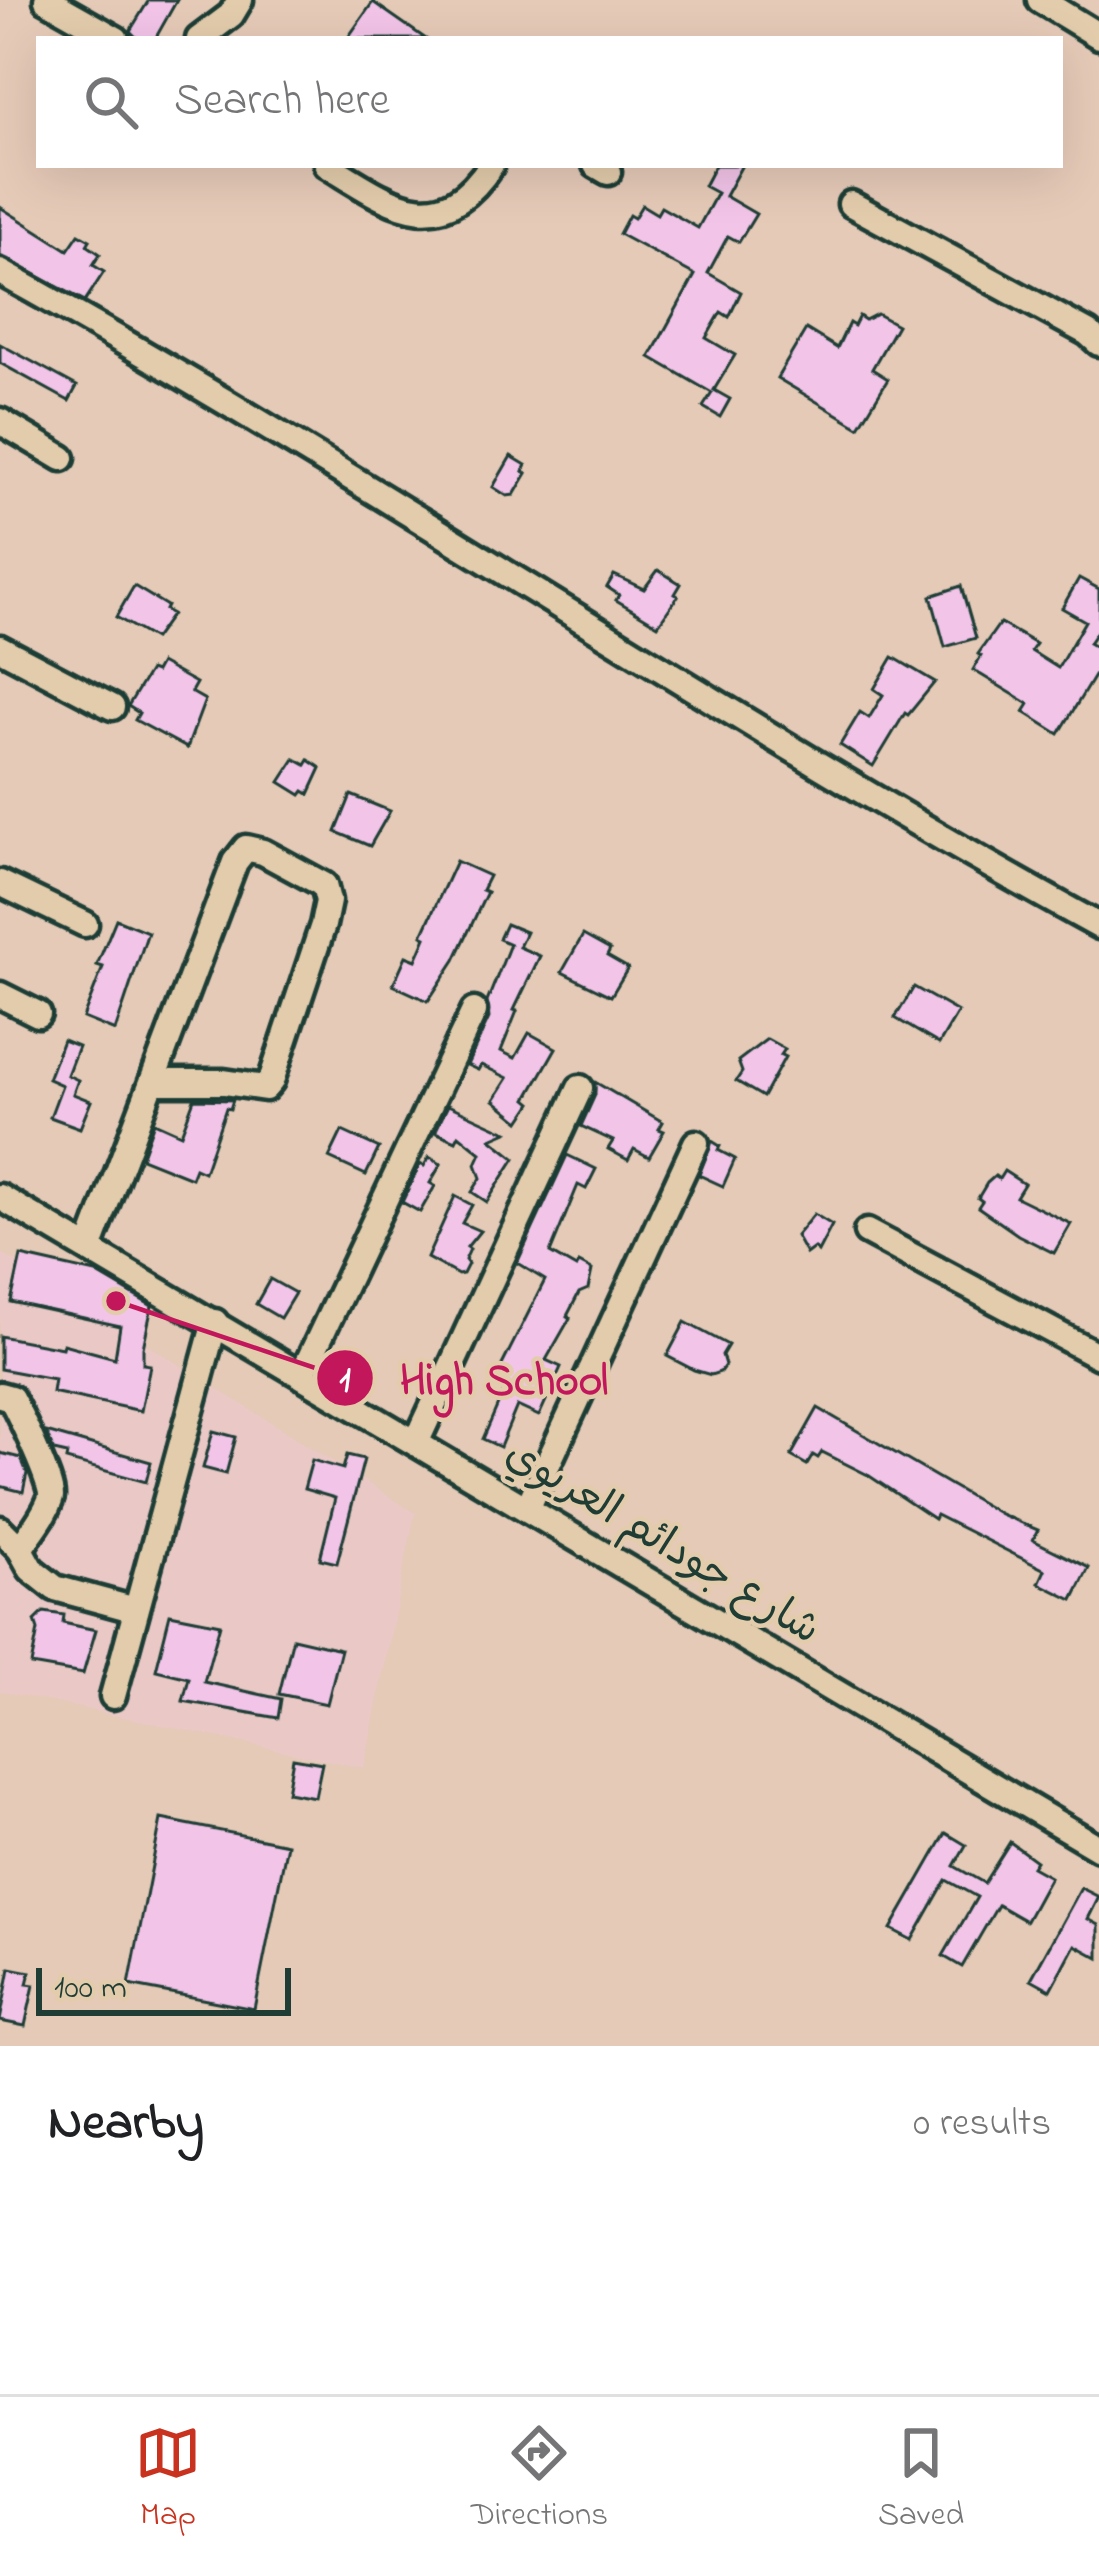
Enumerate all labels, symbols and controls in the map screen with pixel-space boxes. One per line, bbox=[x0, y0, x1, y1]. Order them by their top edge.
search box bbox=[36, 36, 1063, 168]
icon: search bbox=[78, 69, 144, 135]
text: Search here bbox=[174, 69, 390, 135]
callout: High School bbox=[315, 1337, 632, 1418]
text: High School bbox=[400, 1350, 608, 1418]
text: 1 bbox=[339, 1355, 351, 1408]
street label: شارع جودائم العريوي bbox=[493, 1425, 831, 1661]
scale bar bbox=[36, 1962, 291, 2015]
text: 100 m bbox=[54, 1965, 127, 2013]
text: Nearby bbox=[48, 2087, 204, 2162]
text: 0 results bbox=[913, 2096, 1051, 2153]
tab: Map bbox=[135, 2420, 201, 2540]
tab: Directions bbox=[471, 2420, 608, 2540]
tab: Saved bbox=[878, 2420, 964, 2540]

